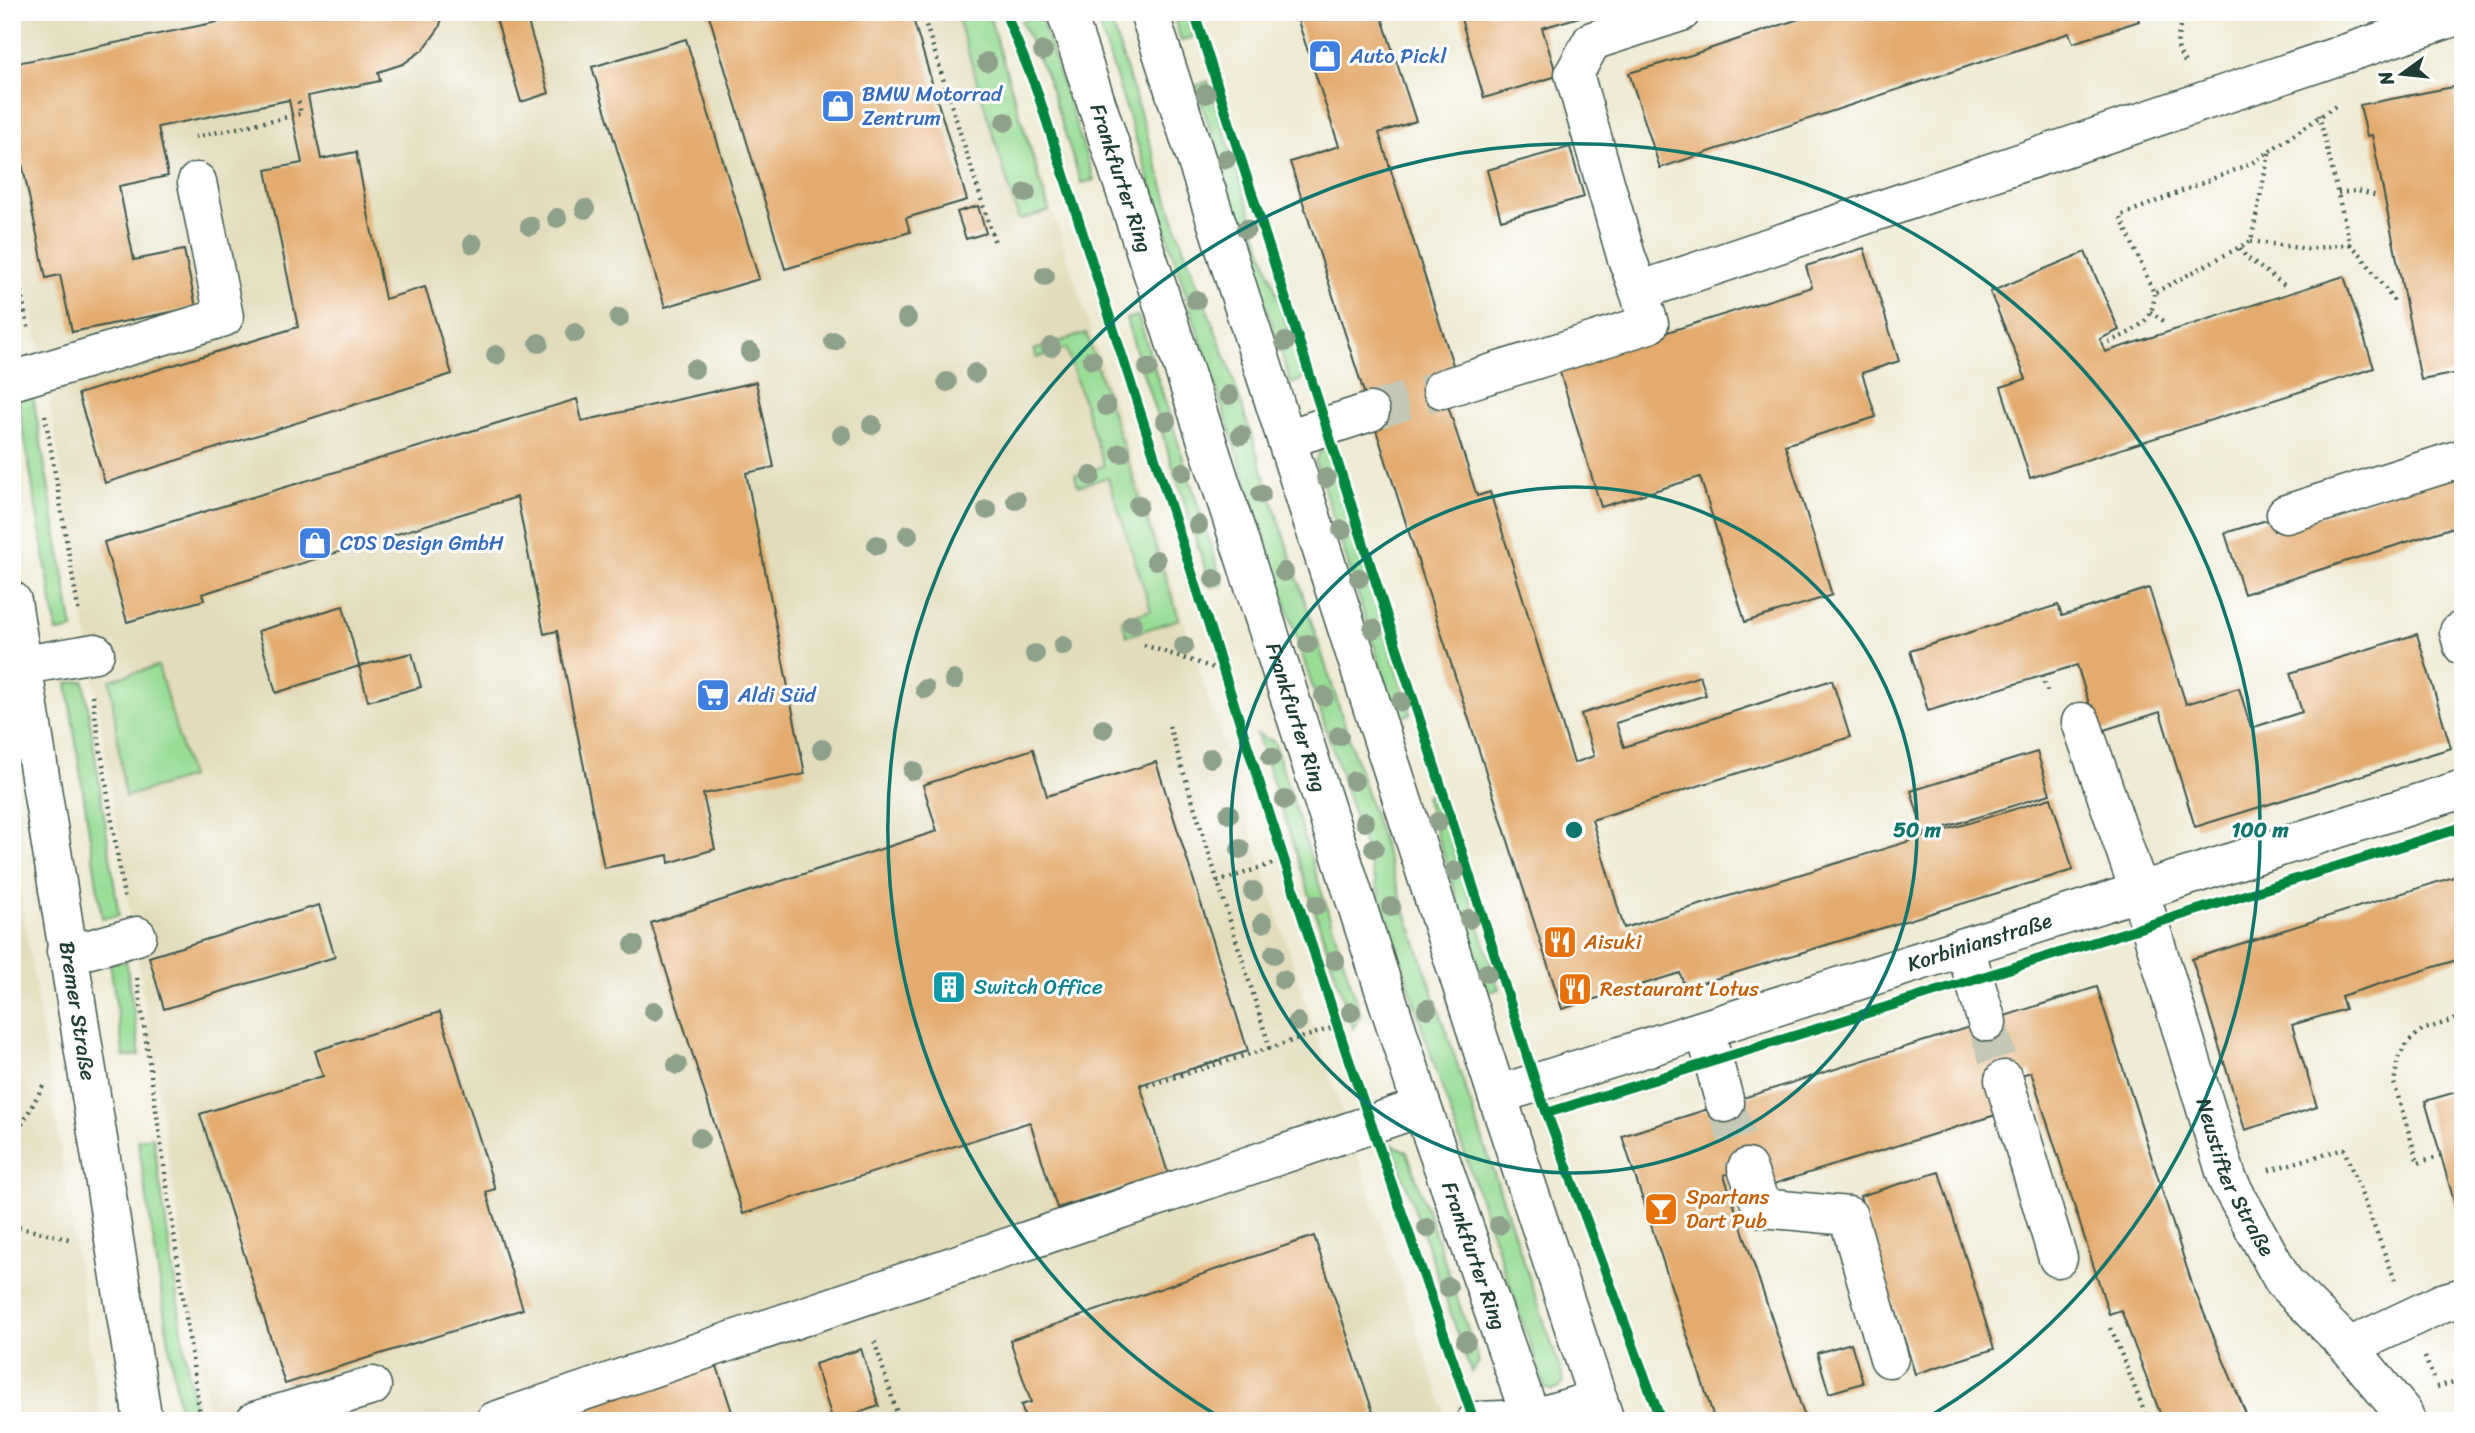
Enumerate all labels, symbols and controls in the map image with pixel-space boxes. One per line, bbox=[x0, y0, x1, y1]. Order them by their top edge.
shop icon: Auto Pickl bbox=[1306, 37, 1344, 75]
place label: Auto Pickl bbox=[1349, 37, 1448, 75]
north arrow bbox=[2366, 38, 2436, 108]
text: N bbox=[2368, 67, 2404, 90]
place label: BMW Motorrad Zentrum bbox=[862, 75, 1004, 137]
shop icon: BMW Motorrad Zentrum bbox=[819, 87, 857, 125]
street label: Frankfurter Ring bbox=[1079, 98, 1164, 258]
shop icon: CDS Design GmbH bbox=[296, 524, 334, 562]
place label: CDS Design GmbH bbox=[340, 524, 504, 562]
street label: Frankfurter Ring bbox=[1254, 638, 1338, 797]
supermarket icon: Aldi Süd bbox=[694, 676, 732, 714]
place label: Aldi Süd bbox=[737, 676, 818, 714]
text: 50 m bbox=[1893, 811, 1942, 849]
text: 100 m bbox=[2231, 811, 2289, 849]
centre of rings bbox=[1562, 818, 1586, 842]
street label: Korbinianstraße bbox=[1902, 901, 2057, 983]
restaurant icon: Aisuki bbox=[1541, 923, 1579, 961]
place label: Aisuki bbox=[1583, 923, 1643, 961]
street label: Bremer Straße bbox=[48, 938, 107, 1083]
building icon: Switch Office bbox=[930, 968, 968, 1006]
place label: Switch Office bbox=[974, 968, 1103, 1006]
restaurant icon: Restaurant Lotus bbox=[1556, 970, 1594, 1008]
place label: Restaurant Lotus bbox=[1600, 970, 1759, 1008]
street label: Neustifter Straße bbox=[2185, 1093, 2285, 1264]
street label: Frankfurter Ring bbox=[1430, 1176, 1518, 1335]
place label: Spartans Dart Pub bbox=[1686, 1178, 1770, 1240]
bar icon: Spartans Dart Pub bbox=[1642, 1190, 1680, 1228]

